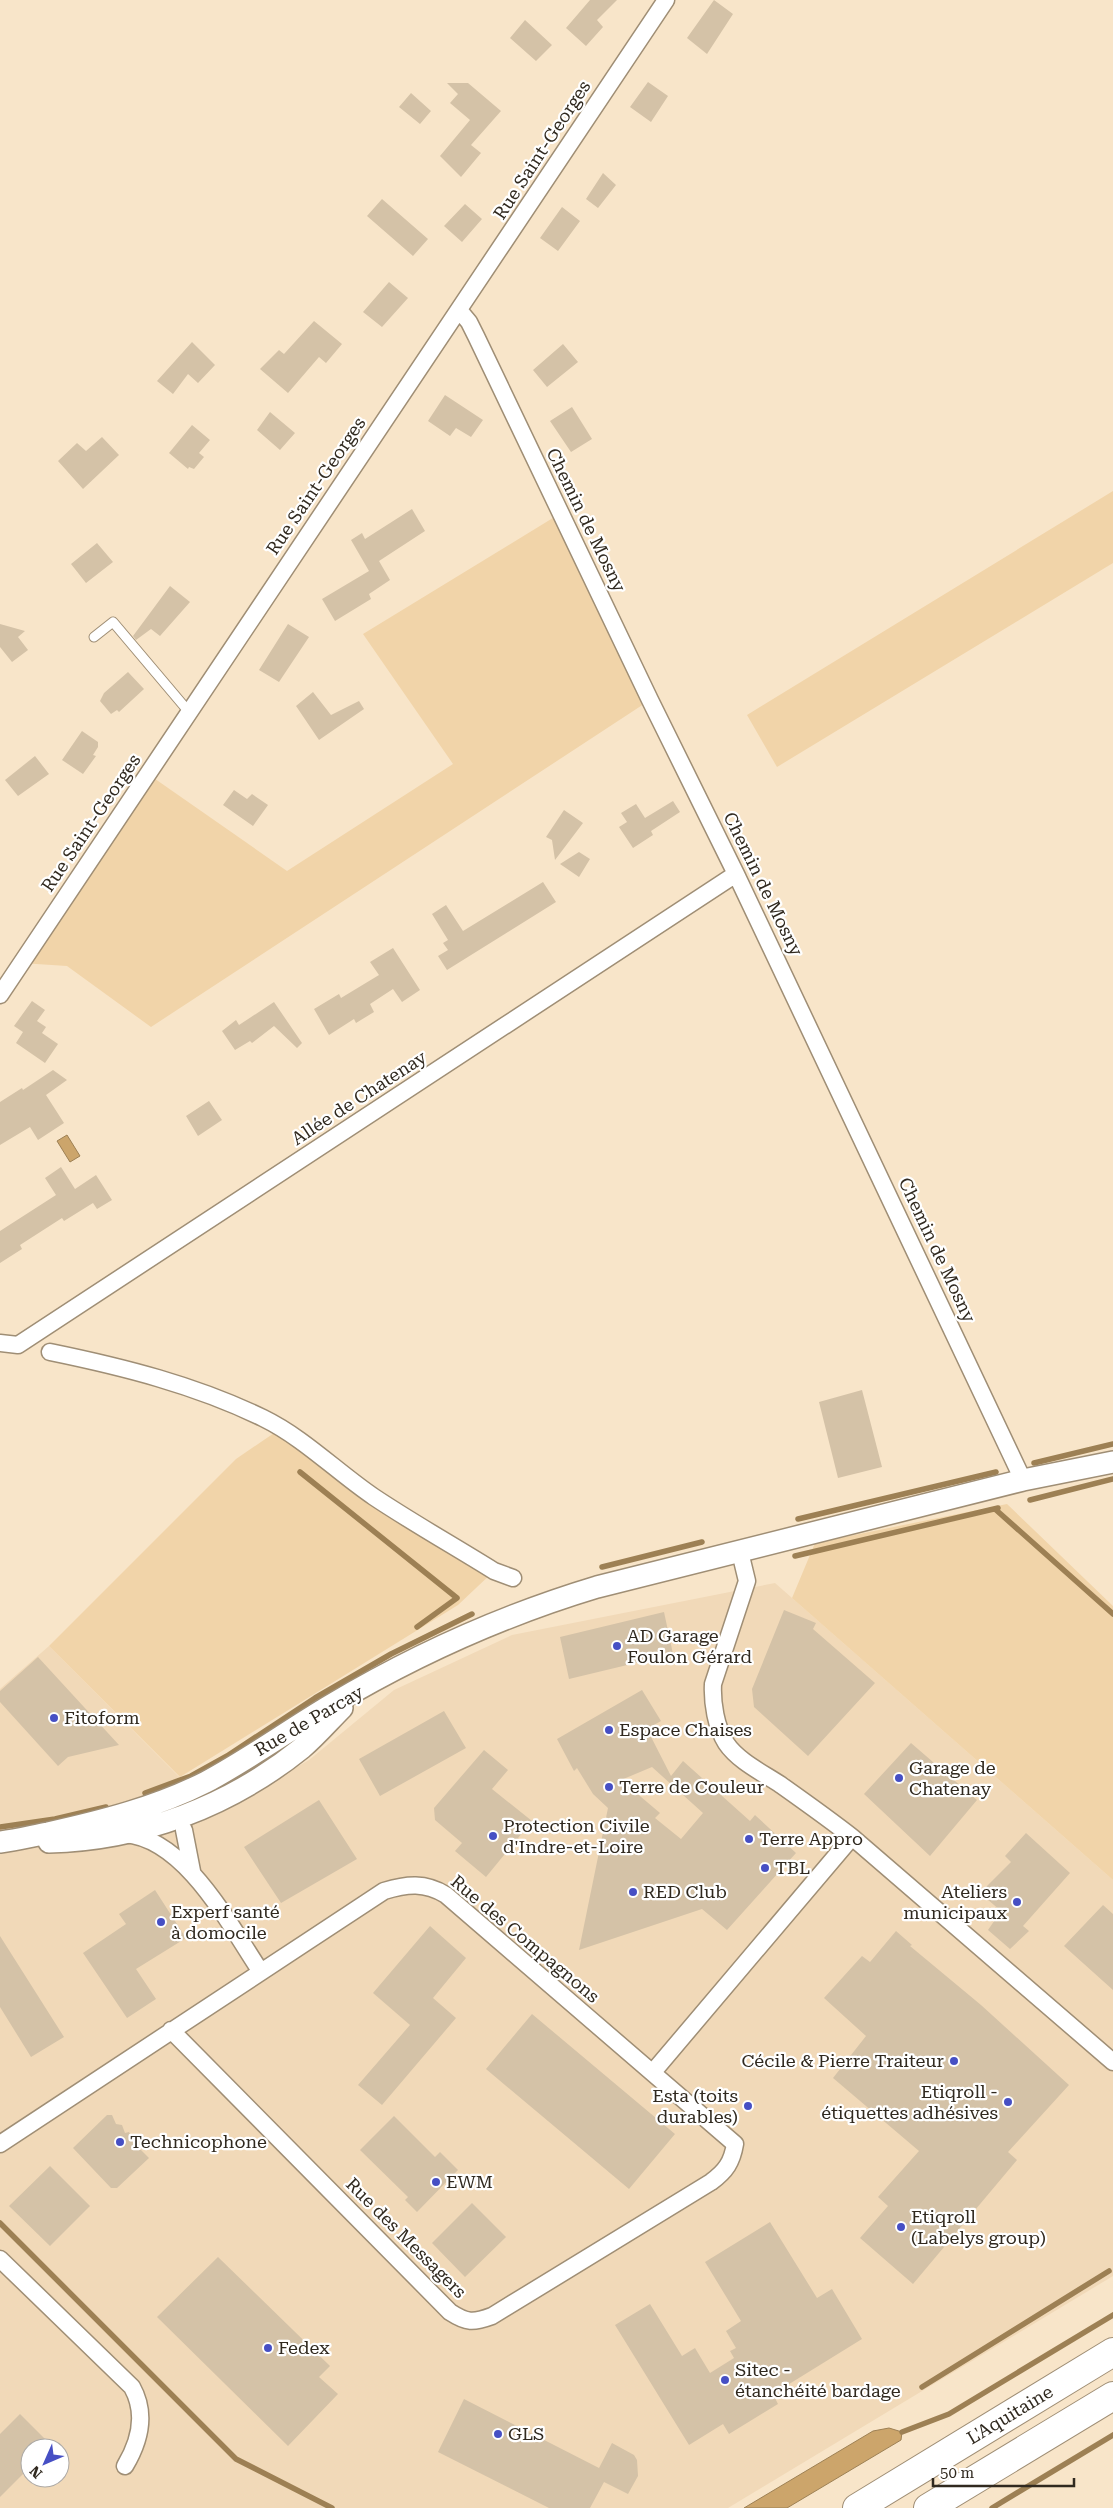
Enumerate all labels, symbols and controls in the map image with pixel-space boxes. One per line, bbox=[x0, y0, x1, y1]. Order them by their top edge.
street label: Rue Saint-Georges bbox=[489, 76, 594, 223]
street label: Rue Saint-Georges bbox=[262, 413, 369, 559]
street label: Chemin de Mosny bbox=[543, 444, 631, 595]
street label: Rue Saint-Georges bbox=[37, 750, 144, 896]
street label: Chemin de Mosny bbox=[720, 808, 808, 959]
street label: Allée de Chatenay bbox=[287, 1046, 430, 1149]
street label: Chemin de Mosny bbox=[895, 1174, 980, 1326]
place label: AD Garage Foulon Gérard bbox=[627, 1625, 752, 1667]
marker: AD Garage Foulon Gérard bbox=[611, 1640, 623, 1652]
street label: Rue de Parcay bbox=[251, 1681, 367, 1760]
place label: Fitoform bbox=[64, 1707, 140, 1728]
marker: Fitoform bbox=[48, 1712, 60, 1724]
place label: Espace Chaises bbox=[619, 1719, 752, 1740]
marker: Espace Chaises bbox=[603, 1724, 615, 1736]
place label: Garage de Chatenay bbox=[909, 1757, 996, 1799]
marker: Garage de Chatenay bbox=[893, 1772, 905, 1784]
place label: Terre de Couleur bbox=[619, 1776, 764, 1797]
marker: Terre de Couleur bbox=[603, 1781, 615, 1793]
place label: Protection Civile d'Indre-et-Loire bbox=[503, 1815, 650, 1857]
place label: Terre Appro bbox=[759, 1828, 863, 1849]
marker: Protection Civile d'Indre-et-Loire bbox=[487, 1830, 499, 1842]
marker: Terre Appro bbox=[743, 1833, 755, 1845]
place label: TBL bbox=[775, 1857, 810, 1878]
marker: TBL bbox=[759, 1862, 771, 1874]
street label: Rue des Compagnons bbox=[447, 1870, 604, 2007]
place label: RED Club bbox=[643, 1881, 727, 1902]
place label: Ateliers municipaux bbox=[903, 1881, 1008, 1923]
marker: RED Club bbox=[627, 1886, 639, 1898]
marker: Ateliers municipaux bbox=[1011, 1896, 1023, 1908]
place label: Experf santé à domocile bbox=[171, 1901, 280, 1943]
marker: Experf santé à domocile bbox=[155, 1916, 167, 1928]
place label: Cécile & Pierre Traiteur bbox=[741, 2050, 944, 2071]
marker: Cécile & Pierre Traiteur bbox=[948, 2055, 960, 2067]
place label: Etiqroll - étiquettes adhésives bbox=[821, 2081, 998, 2123]
place label: Esta (toits durables) bbox=[652, 2085, 738, 2127]
marker: Etiqroll - étiquettes adhésives bbox=[1002, 2096, 1014, 2108]
marker: Esta (toits durables) bbox=[742, 2100, 754, 2112]
place label: Technicophone bbox=[130, 2131, 267, 2152]
marker: Technicophone bbox=[114, 2136, 126, 2148]
place label: EWM bbox=[446, 2171, 493, 2192]
street label: Rue des Messagers bbox=[342, 2173, 471, 2302]
marker: EWM bbox=[430, 2176, 442, 2188]
place label: Etiqroll (Labelys group) bbox=[911, 2206, 1046, 2248]
marker: Etiqroll (Labelys group) bbox=[895, 2221, 907, 2233]
place label: Fedex bbox=[278, 2337, 330, 2358]
marker: Fedex bbox=[262, 2342, 274, 2354]
place label: Sitec - étanchéité bardage bbox=[735, 2359, 901, 2401]
marker: Sitec - étanchéité bardage bbox=[719, 2374, 731, 2386]
street label: L'Aquitaine bbox=[963, 2381, 1057, 2448]
place label: GLS bbox=[508, 2423, 544, 2444]
marker: GLS bbox=[492, 2428, 504, 2440]
north arrow bbox=[20, 2438, 70, 2488]
scale bar bbox=[933, 2456, 1074, 2488]
text: N bbox=[26, 2463, 45, 2482]
text: 50 m bbox=[940, 2464, 975, 2482]

